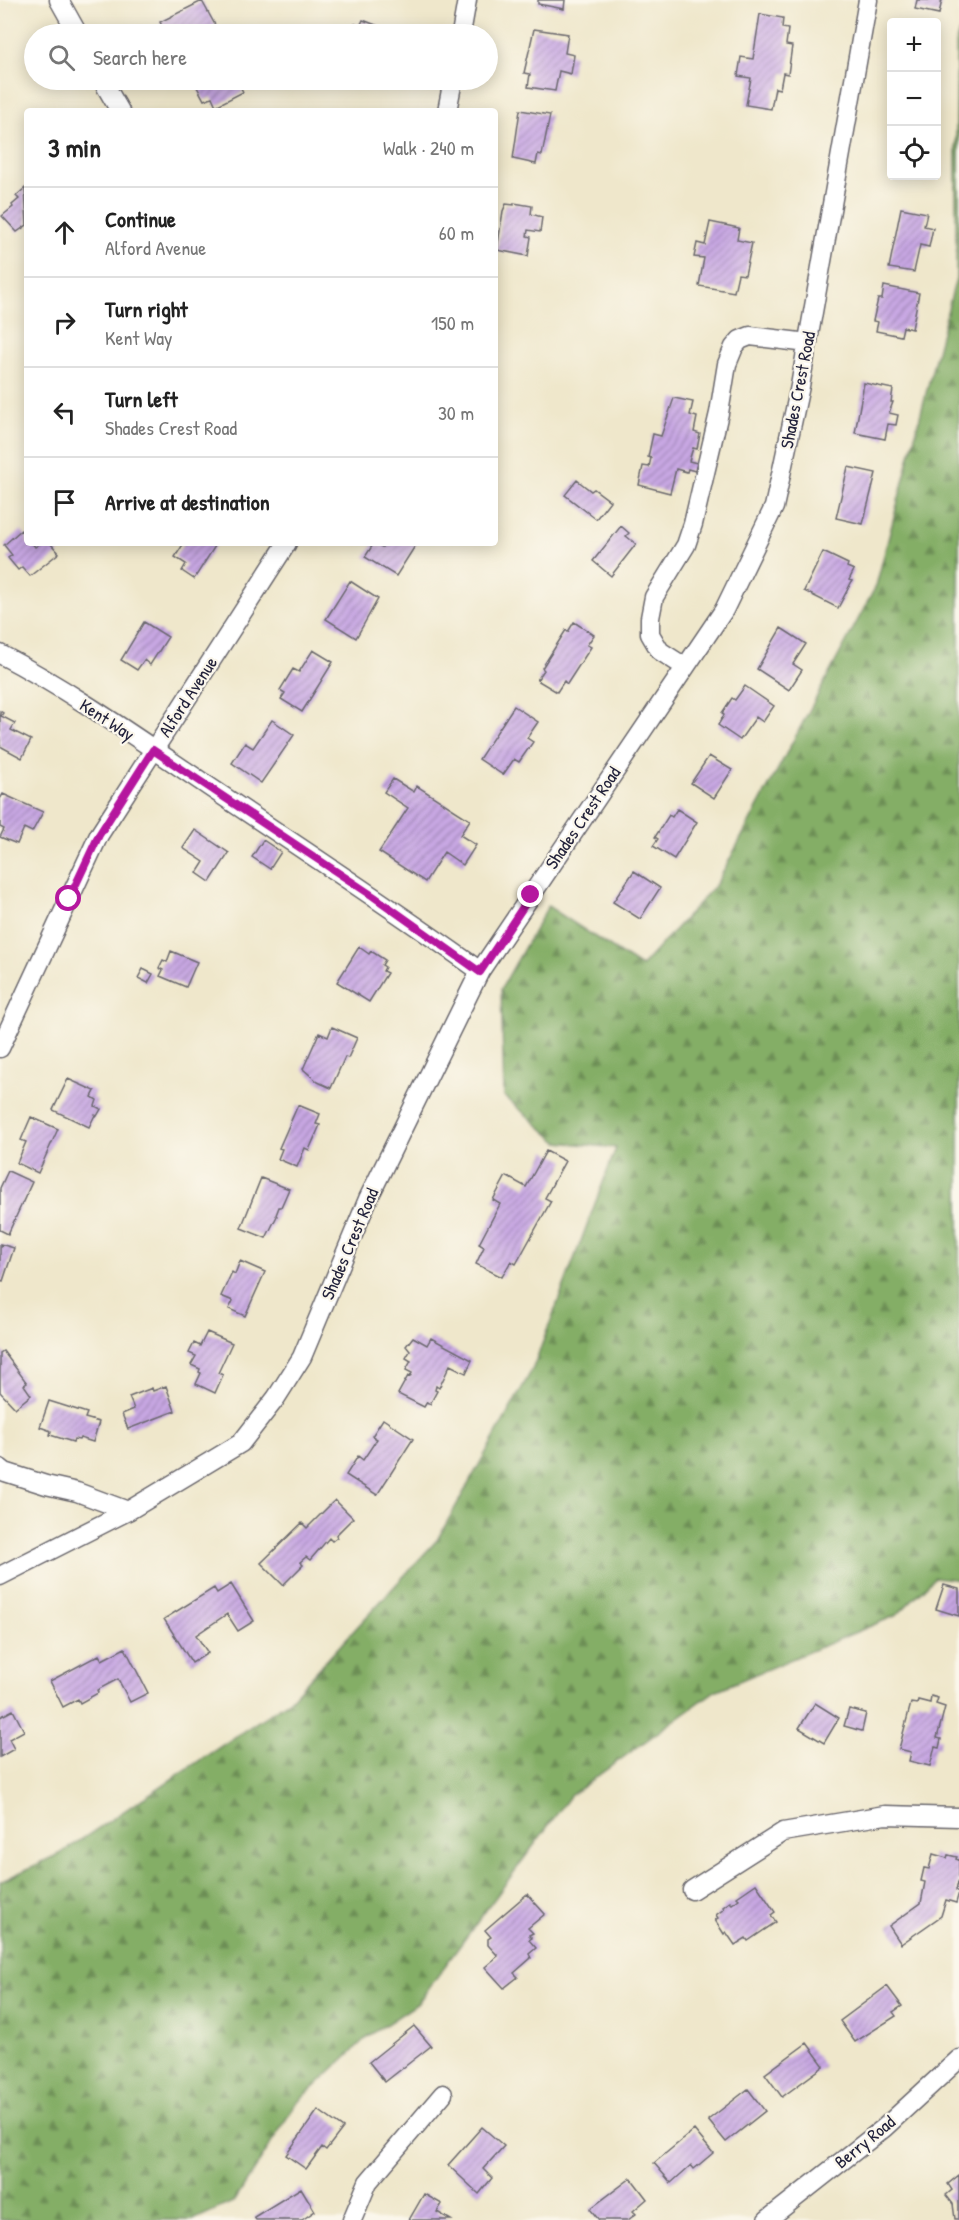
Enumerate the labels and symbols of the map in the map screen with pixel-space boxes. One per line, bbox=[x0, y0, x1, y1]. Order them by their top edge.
street label: Shades Crest Road bbox=[774, 329, 821, 451]
street label: Alford Avenue bbox=[152, 652, 223, 742]
street label: Kent Way bbox=[75, 693, 140, 747]
street label: Shades Crest Road bbox=[539, 761, 626, 874]
route end bbox=[517, 881, 543, 907]
route start bbox=[55, 885, 81, 911]
street label: Shades Crest Road bbox=[315, 1184, 384, 1303]
street label: Berry Road bbox=[829, 2109, 900, 2174]

